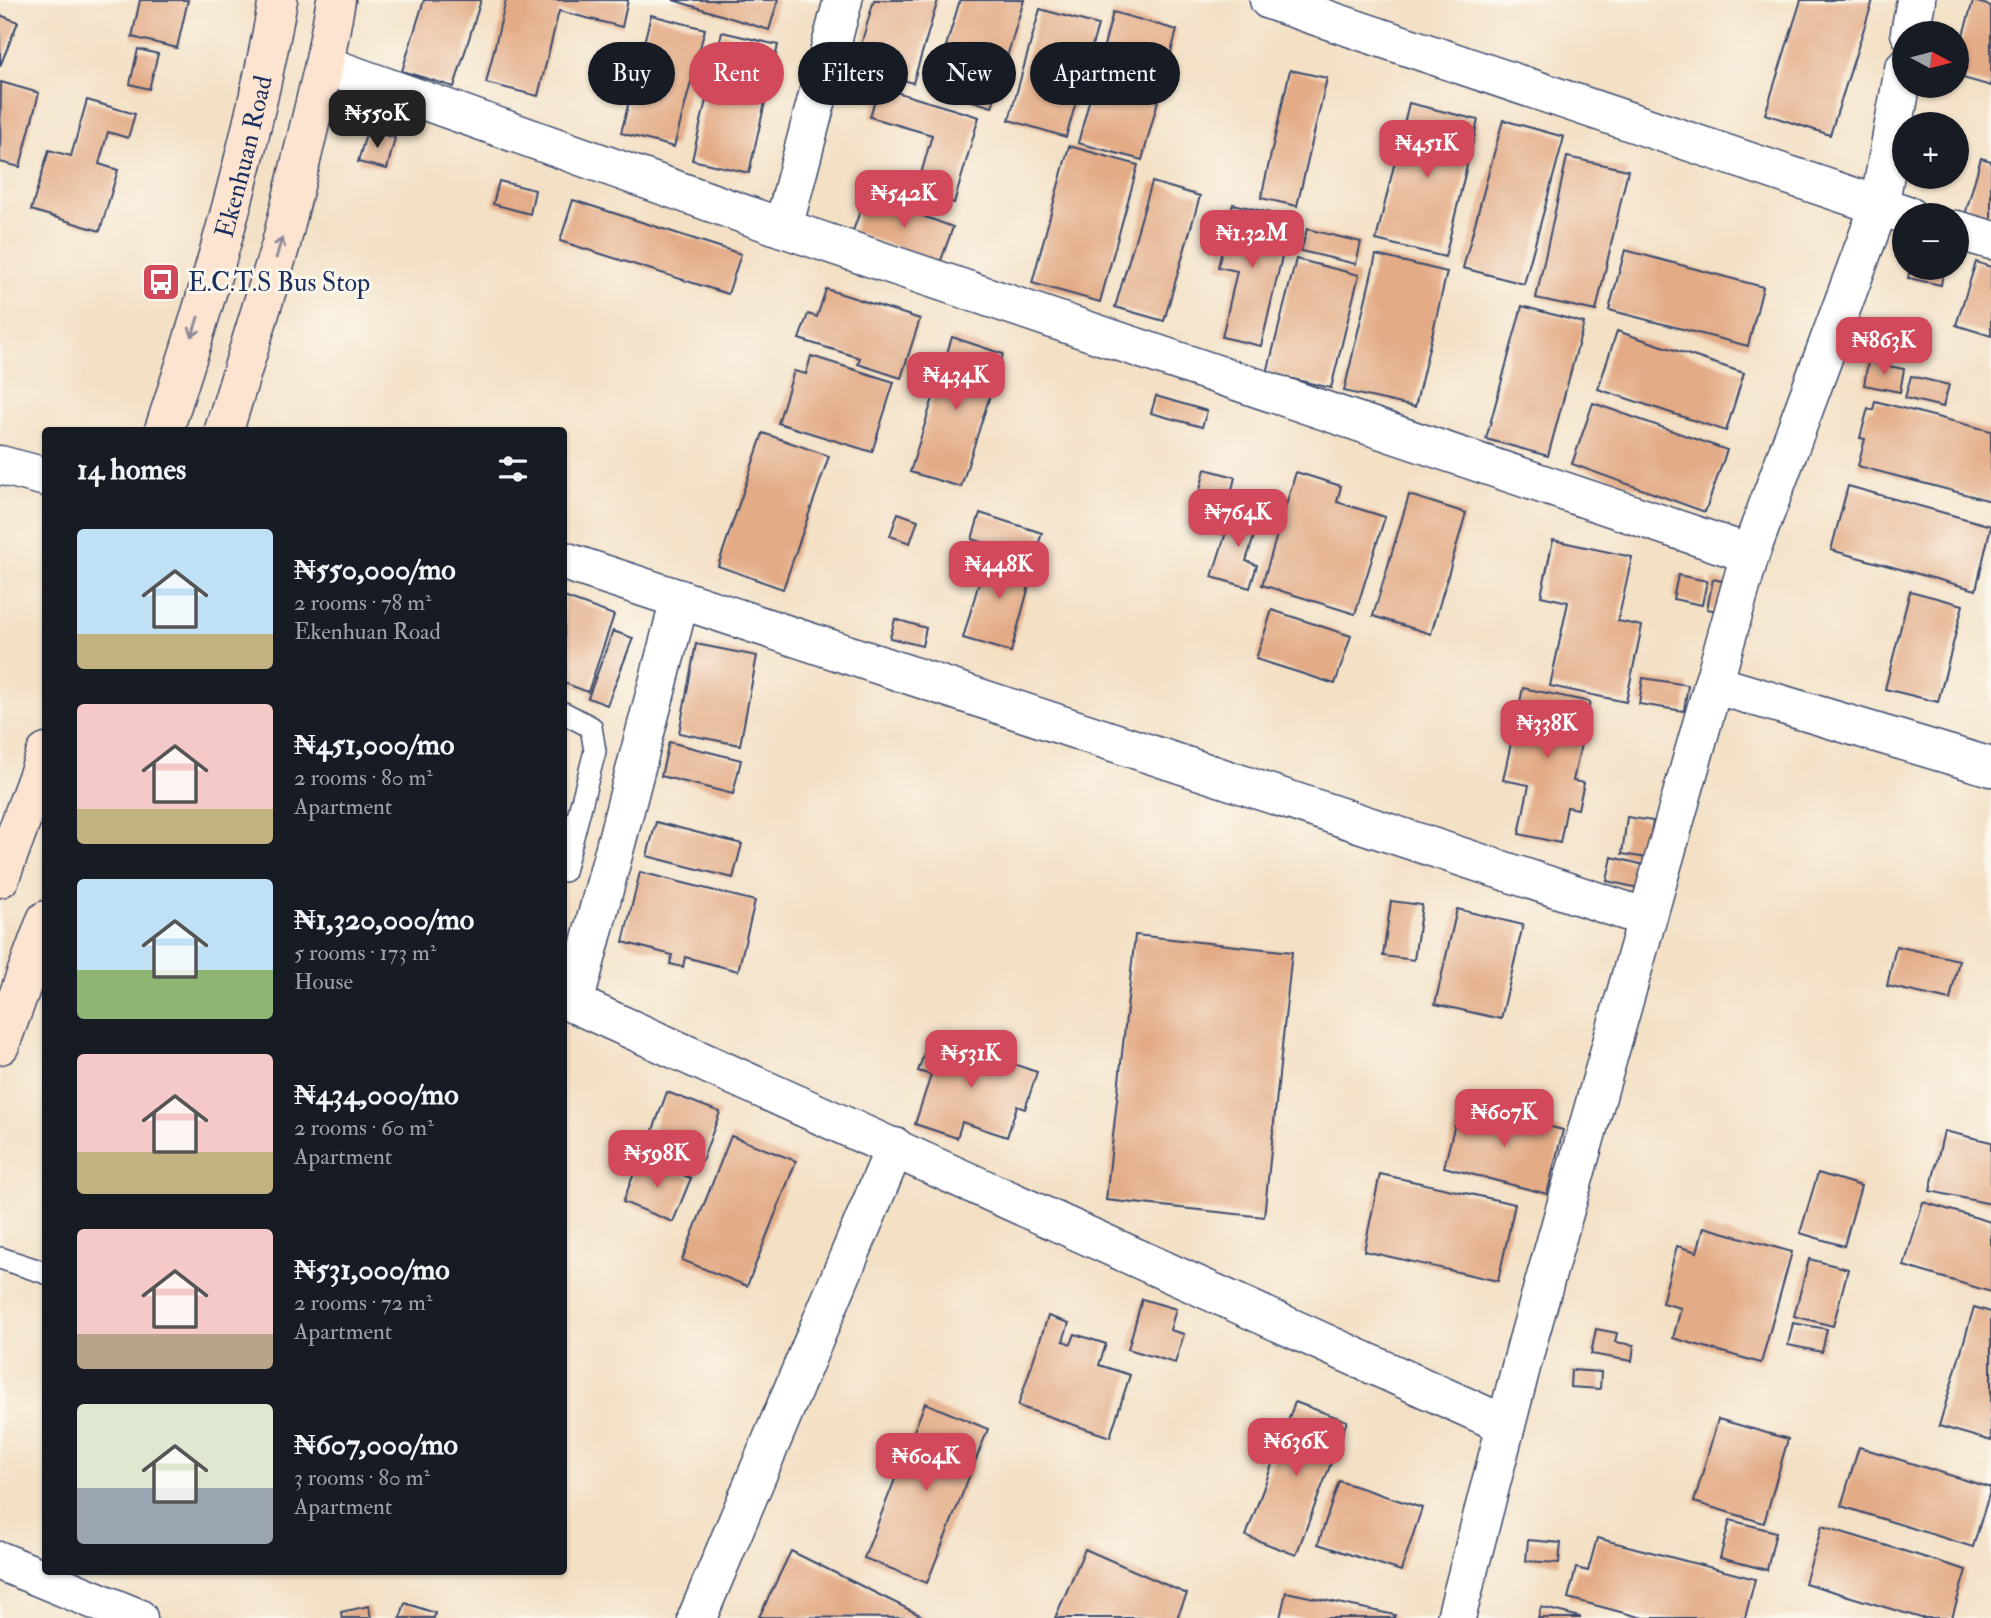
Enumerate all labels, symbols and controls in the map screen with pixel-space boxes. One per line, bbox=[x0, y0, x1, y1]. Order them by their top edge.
north arrow bbox=[1892, 21, 1969, 98]
map controls bbox=[1892, 21, 1969, 280]
chip: Buy bbox=[588, 42, 675, 105]
chip: Rent bbox=[689, 42, 784, 105]
chip: Filters bbox=[798, 42, 908, 105]
chip: New bbox=[922, 42, 1016, 105]
chip: Apartment bbox=[1030, 42, 1180, 105]
street label: Ekenhuan Road bbox=[209, 72, 280, 241]
pin: ₦550K bbox=[328, 90, 426, 150]
text: ₦550K bbox=[345, 98, 409, 127]
button: + bbox=[1892, 112, 1969, 189]
pin: ₦451K bbox=[1378, 120, 1476, 180]
text: ₦451K bbox=[1395, 128, 1459, 157]
pin: ₦542K bbox=[855, 170, 953, 230]
text: ₦542K bbox=[871, 178, 937, 207]
button: − bbox=[1892, 203, 1969, 280]
pin: ₦1.32M bbox=[1195, 210, 1309, 270]
text: ₦1.32M bbox=[1216, 218, 1288, 247]
one-way arrow bbox=[274, 237, 287, 259]
bus stop icon: E.C.T.S Bus Stop bbox=[140, 261, 182, 303]
place label: E.C.T.S Bus Stop bbox=[188, 267, 370, 300]
one-way arrow bbox=[188, 316, 201, 338]
pin: ₦863K bbox=[1835, 318, 1933, 377]
text: ₦863K bbox=[1852, 325, 1916, 354]
pin: ₦434K bbox=[907, 352, 1005, 412]
text: ₦434K bbox=[923, 360, 989, 389]
icon: filters bbox=[494, 450, 532, 488]
text: 14 homes bbox=[77, 451, 186, 488]
pin: ₦764K bbox=[1189, 490, 1287, 549]
text: ₦764K bbox=[1204, 497, 1272, 526]
pin: ₦448K bbox=[950, 542, 1048, 601]
text: ₦448K bbox=[965, 549, 1033, 578]
text: ₦550,000/mo bbox=[294, 551, 456, 588]
icon: home bbox=[133, 557, 217, 641]
text: 2 rooms · 78 m² bbox=[294, 588, 432, 617]
text: Ekenhuan Road bbox=[294, 617, 441, 646]
pin: ₦338K bbox=[1498, 700, 1596, 760]
text: ₦338K bbox=[1516, 708, 1578, 737]
text: ₦451,000/mo bbox=[294, 726, 454, 763]
icon: home bbox=[133, 732, 217, 816]
text: 2 rooms · 80 m² bbox=[294, 763, 433, 792]
text: Apartment bbox=[294, 792, 392, 821]
text: ₦1,320,000/mo bbox=[294, 901, 474, 938]
icon: home bbox=[133, 907, 217, 991]
text: 5 rooms · 173 m² bbox=[294, 938, 436, 967]
text: House bbox=[294, 967, 353, 996]
pin: ₦531K bbox=[922, 1030, 1020, 1090]
text: ₦531K bbox=[941, 1038, 1001, 1067]
text: ₦434,000/mo bbox=[294, 1076, 459, 1113]
icon: home bbox=[133, 1082, 217, 1166]
pin: ₦607K bbox=[1455, 1090, 1553, 1149]
text: ₦607K bbox=[1471, 1097, 1537, 1126]
text: 2 rooms · 60 m² bbox=[294, 1113, 434, 1142]
pin: ₦598K bbox=[608, 1130, 706, 1190]
text: ₦598K bbox=[624, 1138, 690, 1167]
text: Apartment bbox=[294, 1142, 392, 1171]
text: ₦531,000/mo bbox=[294, 1251, 450, 1288]
icon: home bbox=[133, 1257, 217, 1341]
text: 2 rooms · 72 m² bbox=[294, 1288, 432, 1317]
text: Apartment bbox=[294, 1317, 392, 1346]
pin: ₦636K bbox=[1247, 1418, 1345, 1478]
text: ₦607,000/mo bbox=[294, 1426, 458, 1463]
text: ₦636K bbox=[1264, 1426, 1328, 1455]
icon: home bbox=[133, 1432, 217, 1516]
pin: ₦604K bbox=[877, 1434, 975, 1493]
text: ₦604K bbox=[892, 1441, 960, 1470]
text: 3 rooms · 80 m² bbox=[294, 1463, 430, 1492]
text: Apartment bbox=[294, 1492, 392, 1521]

